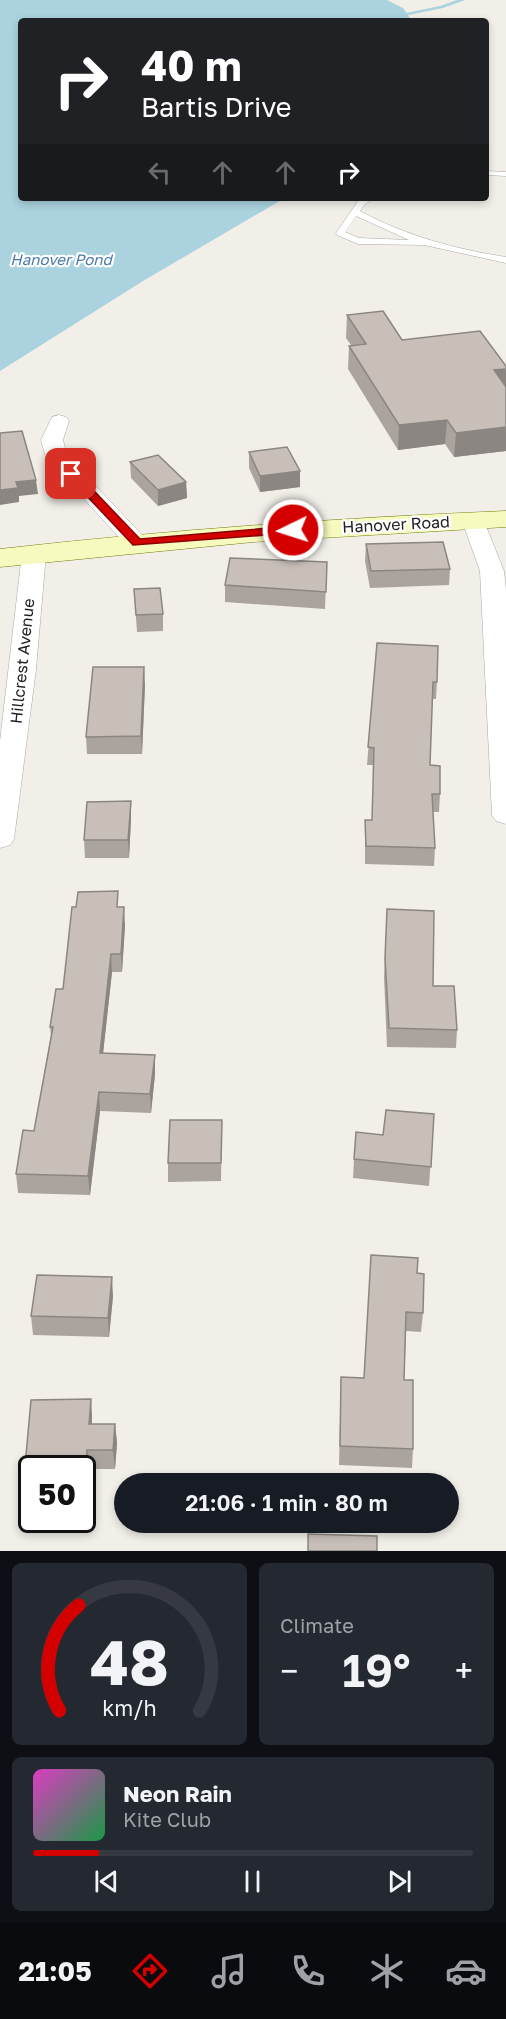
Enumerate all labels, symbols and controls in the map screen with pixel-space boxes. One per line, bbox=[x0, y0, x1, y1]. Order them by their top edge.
text: 40 m bbox=[141, 40, 242, 90]
icon: right bbox=[42, 42, 120, 120]
text: Bartis Drive bbox=[141, 91, 291, 123]
icon: left bbox=[143, 156, 176, 189]
icon: ahead bbox=[206, 156, 239, 189]
icon: ahead bbox=[269, 156, 302, 189]
icon: right bbox=[332, 156, 365, 189]
water label: Hanover Pond bbox=[10, 250, 113, 268]
pin bbox=[45, 448, 96, 499]
icon: arrive bbox=[54, 457, 87, 490]
position arrow bbox=[261, 498, 325, 562]
street label: Hanover Road bbox=[342, 511, 450, 537]
street label: Hillcrest Avenue bbox=[5, 597, 39, 725]
speed limit sign: 50 bbox=[18, 1455, 96, 1533]
text: 21:06 · 1 min · 80 m bbox=[185, 1489, 388, 1516]
text: Climate bbox=[280, 1613, 354, 1637]
text: 48 bbox=[90, 1624, 169, 1699]
text: 19° bbox=[342, 1643, 411, 1697]
text: − bbox=[280, 1651, 298, 1690]
text: + bbox=[455, 1651, 473, 1690]
text: km/h bbox=[102, 1695, 157, 1721]
text: Neon Rain bbox=[123, 1780, 232, 1807]
text: Kite Club bbox=[123, 1807, 211, 1831]
icon: previous bbox=[90, 1865, 123, 1898]
icon: pause bbox=[236, 1865, 269, 1898]
icon: next bbox=[383, 1865, 416, 1898]
icon: directions bbox=[129, 1950, 171, 1992]
icon: music bbox=[208, 1950, 250, 1992]
icon: phone bbox=[287, 1950, 329, 1992]
icon: climate bbox=[366, 1950, 408, 1992]
icon: car bbox=[445, 1950, 487, 1992]
text: 21:05 bbox=[19, 1955, 92, 1987]

